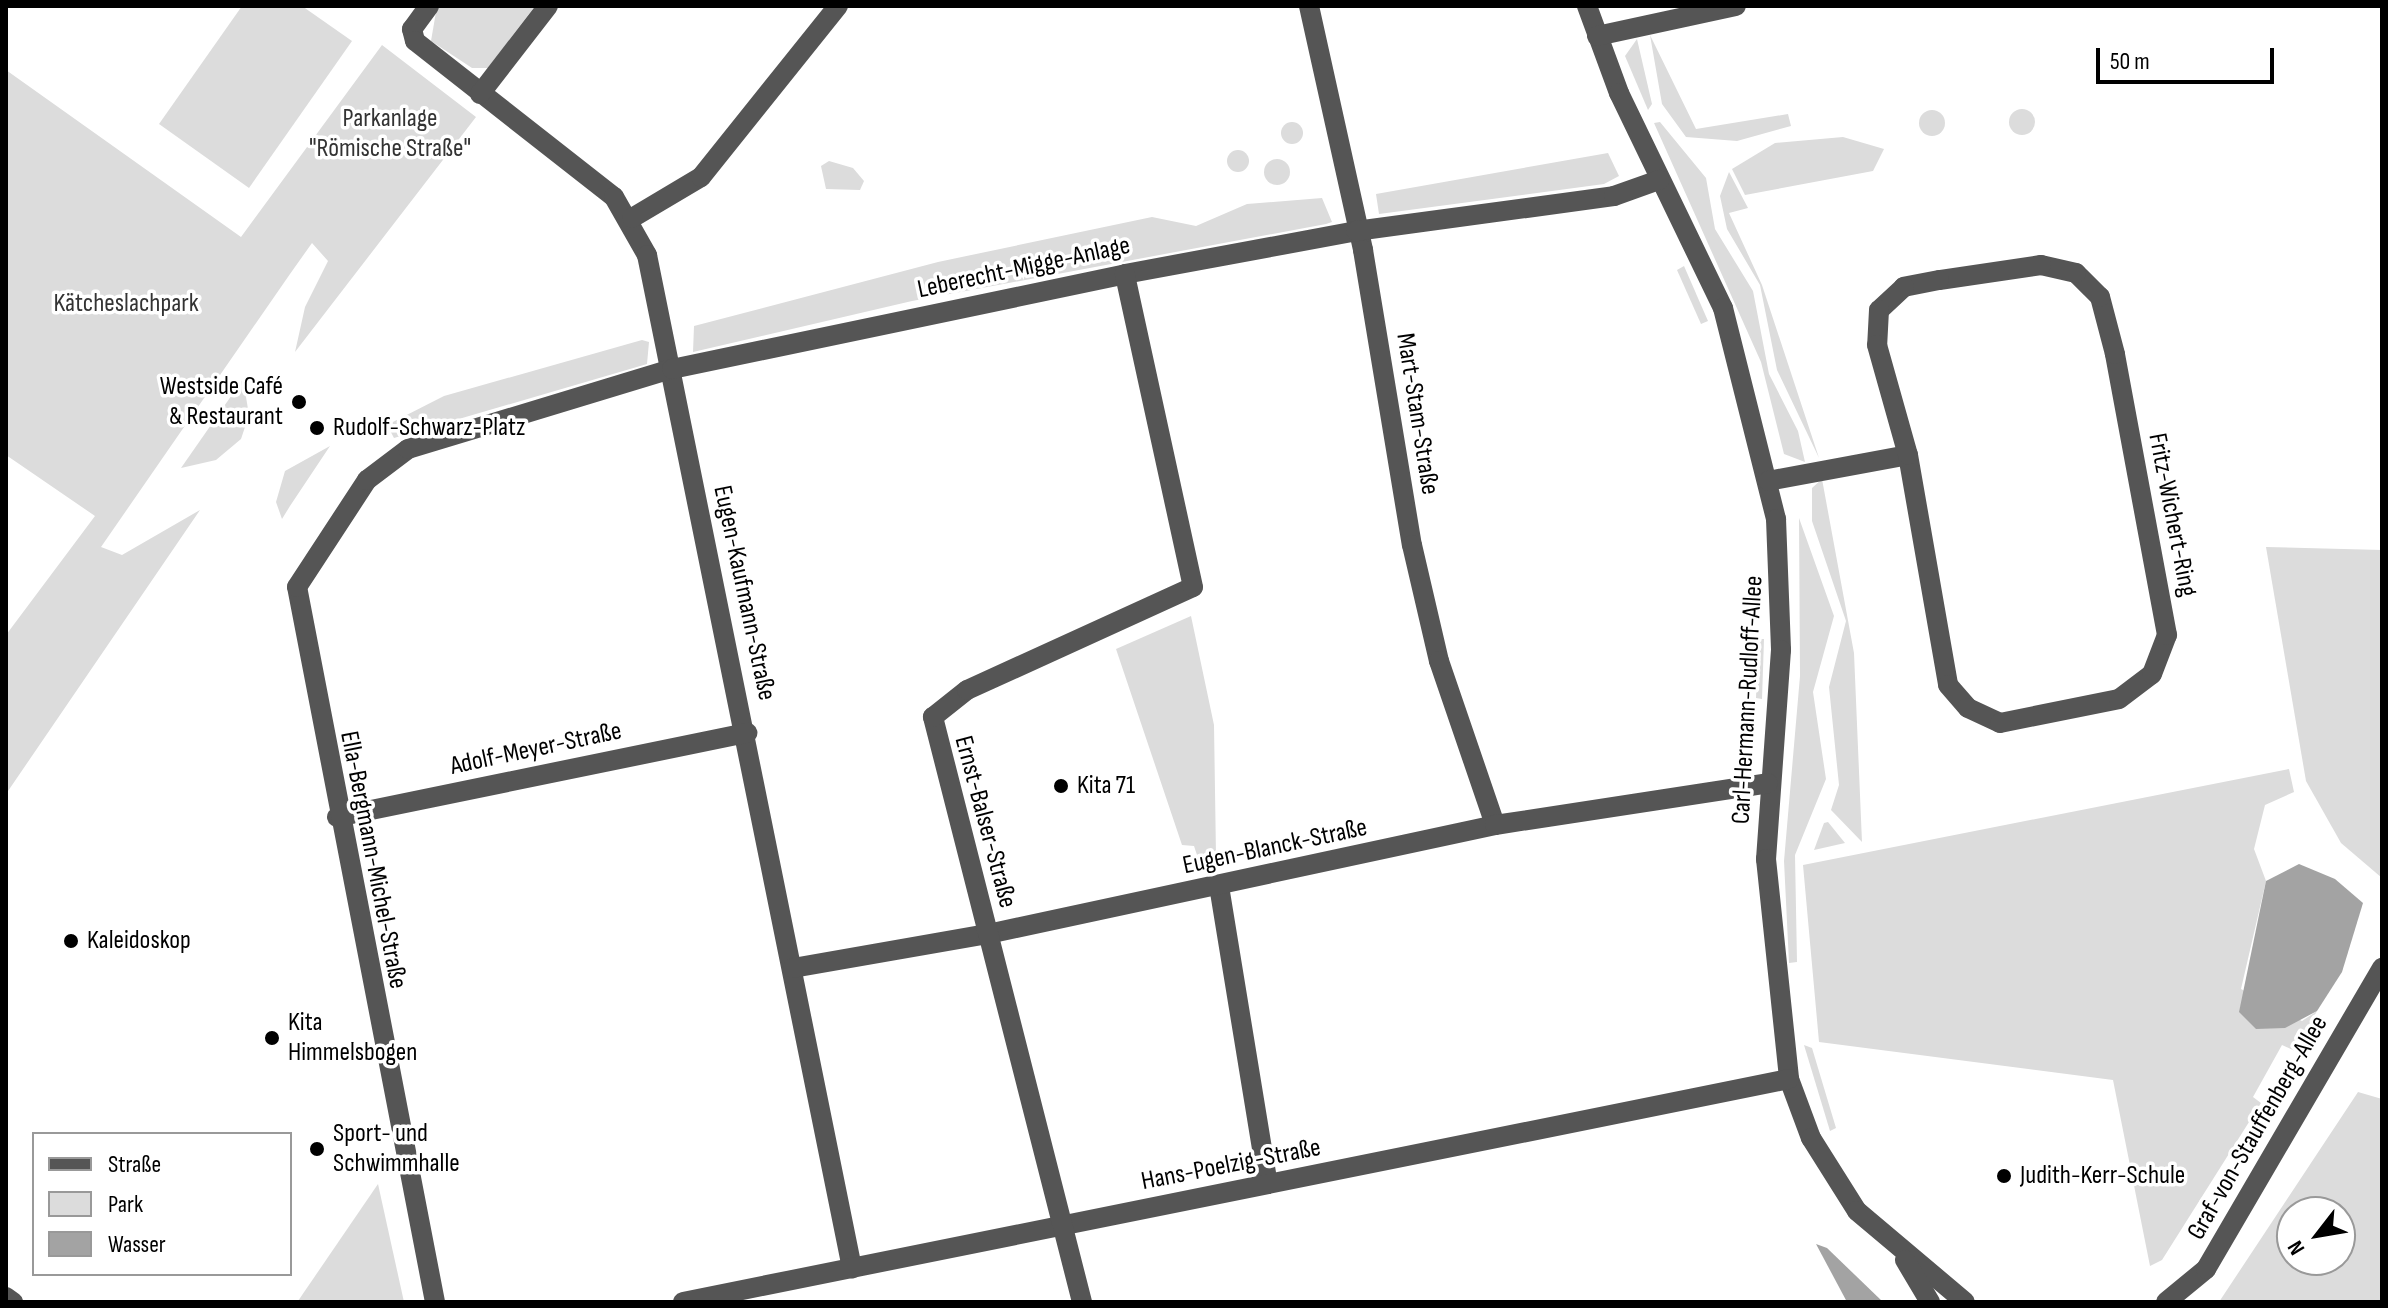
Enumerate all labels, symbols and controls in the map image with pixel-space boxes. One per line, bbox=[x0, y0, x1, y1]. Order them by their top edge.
scale bar bbox=[2100, 32, 2278, 82]
text: 50 m bbox=[2110, 47, 2150, 76]
park label: Parkanlage "Römische Straße" bbox=[309, 103, 471, 164]
street label: Leberecht-Migge-Anlage bbox=[915, 230, 1133, 306]
park label: Kätcheslachpark bbox=[53, 288, 199, 320]
street label: Mart-Stam-Straße bbox=[1389, 331, 1445, 497]
place label: Westside Café & Restaurant bbox=[160, 371, 283, 432]
marker: Westside Café & Restaurant bbox=[290, 393, 308, 411]
place label: Rudolf-Schwarz-Platz bbox=[333, 412, 525, 444]
marker: Rudolf-Schwarz-Platz bbox=[308, 419, 326, 437]
street label: Fritz-Wichert-Ring bbox=[2141, 431, 2203, 599]
street label: Eugen-Kaufmann-Straße bbox=[706, 483, 782, 703]
street label: Carl-Hermann-Rudloff-Allee bbox=[1726, 575, 1770, 825]
street label: Adolf-Meyer-Straße bbox=[448, 716, 624, 782]
street label: Ella-Bergmann-Michel-Straße bbox=[333, 729, 413, 991]
street label: Ernst-Balser-Straße bbox=[947, 733, 1023, 911]
place label: Kita 71 bbox=[1077, 770, 1135, 802]
marker: Kita 71 bbox=[1052, 777, 1070, 795]
street label: Eugen-Blanck-Straße bbox=[1180, 812, 1370, 882]
place label: Kaleidoskop bbox=[87, 925, 191, 957]
marker: Kaleidoskop bbox=[62, 932, 80, 950]
place label: Kita Himmelsbogen bbox=[288, 1007, 417, 1068]
street label: Graf-von-Stauffenberg-Allee bbox=[2181, 1010, 2335, 1246]
marker: Kita Himmelsbogen bbox=[263, 1029, 281, 1047]
place label: Sport- und Schwimmhalle bbox=[333, 1118, 460, 1180]
legend bbox=[32, 1132, 292, 1276]
street label: Hans-Poelzig-Straße bbox=[1139, 1132, 1323, 1198]
marker: Sport- und Schwimmhalle bbox=[308, 1140, 326, 1158]
text: Straße bbox=[108, 1150, 161, 1179]
place label: Judith-Kerr-Schule bbox=[2020, 1160, 2185, 1192]
marker: Judith-Kerr-Schule bbox=[1995, 1167, 2013, 1185]
text: Park bbox=[108, 1190, 143, 1219]
north arrow bbox=[2276, 1196, 2356, 1276]
text: Wasser bbox=[108, 1230, 166, 1259]
text: N bbox=[2282, 1236, 2311, 1260]

